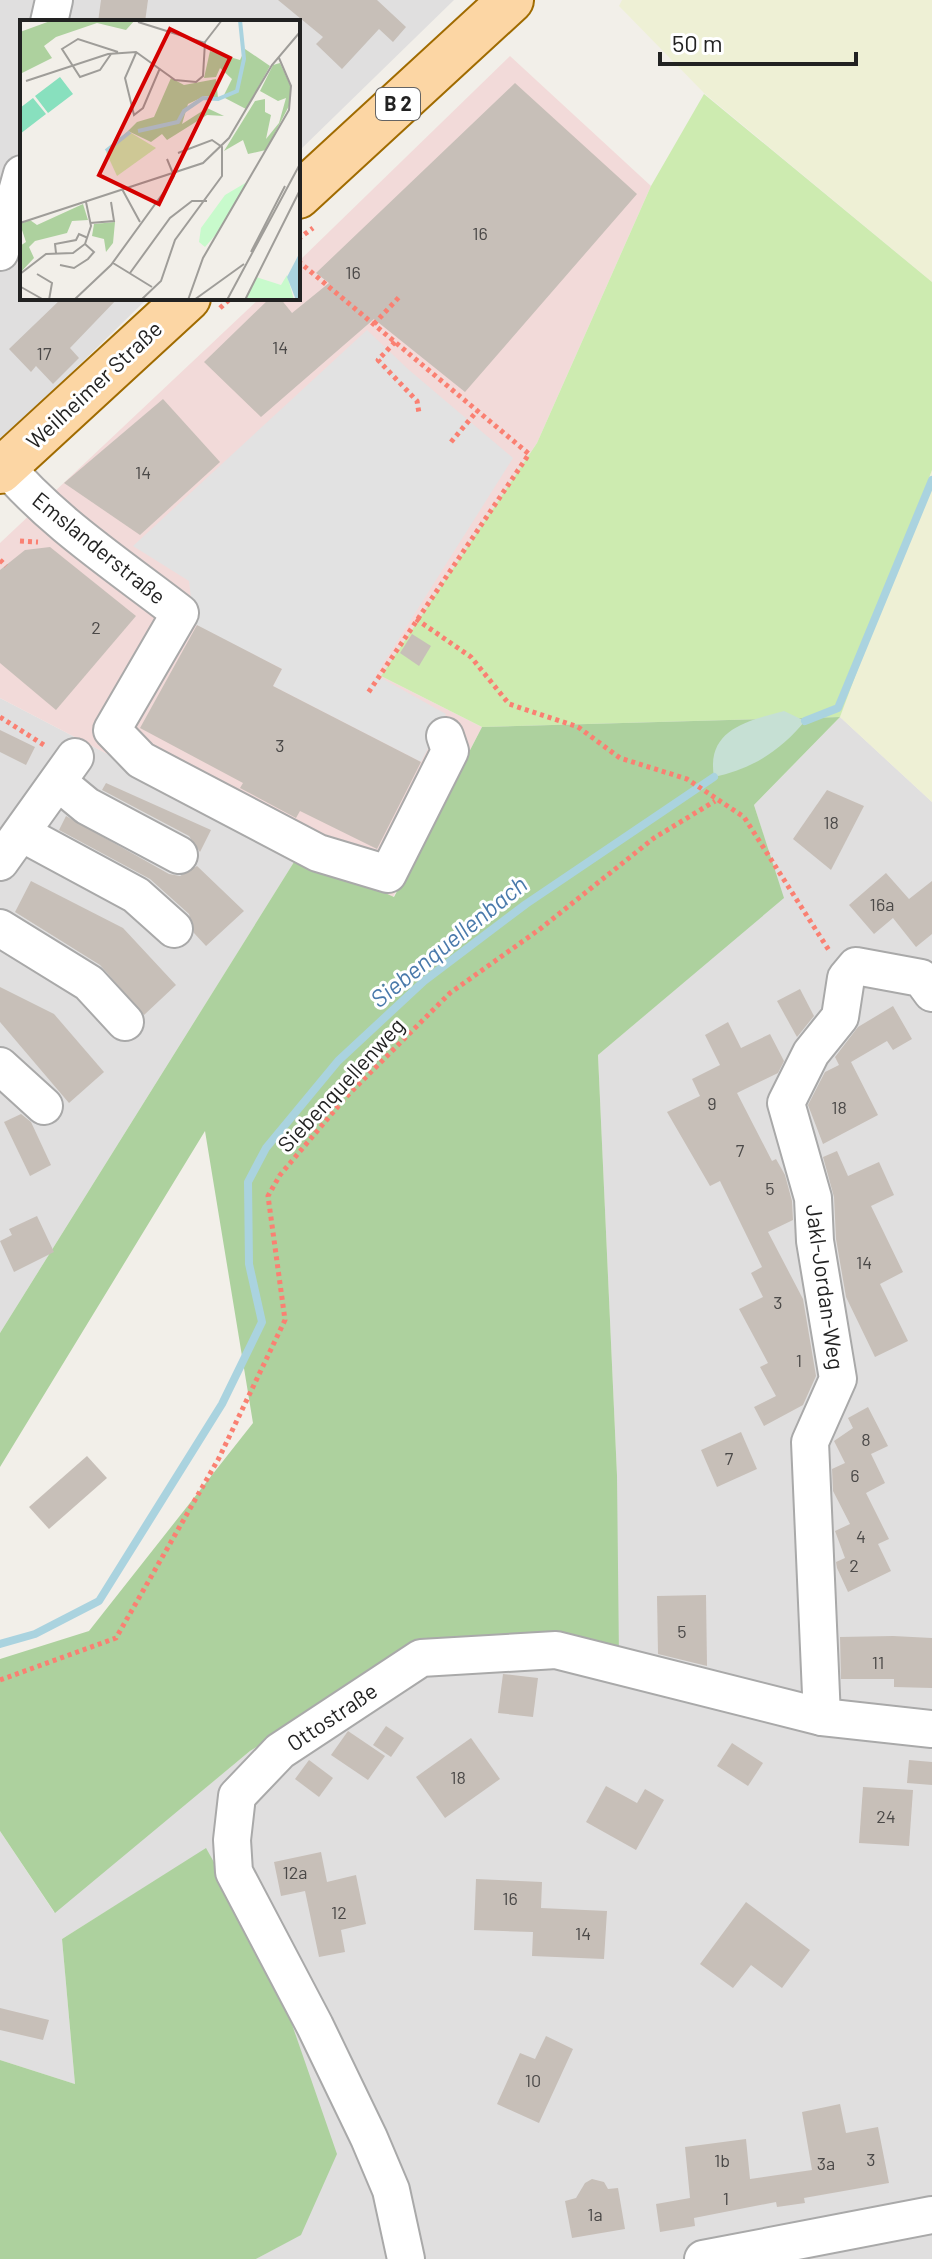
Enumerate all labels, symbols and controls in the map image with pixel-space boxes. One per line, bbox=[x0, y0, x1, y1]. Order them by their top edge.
scale bar bbox=[660, 16, 856, 66]
inset map bbox=[20, 20, 300, 300]
text: 50 m bbox=[672, 28, 723, 57]
road number: B 2 bbox=[376, 88, 420, 120]
house number: 16 bbox=[472, 222, 488, 244]
house number: 16 bbox=[345, 261, 361, 283]
street label: Weilheimer Straße bbox=[20, 315, 167, 454]
house number: 14 bbox=[272, 336, 288, 358]
house number: 17 bbox=[37, 342, 52, 364]
house number: 14 bbox=[135, 461, 151, 483]
street label: Emslanderstraße bbox=[28, 486, 171, 609]
house number: 2 bbox=[91, 616, 101, 638]
house number: 3 bbox=[275, 734, 285, 756]
house number: 18 bbox=[823, 811, 839, 833]
water label: Siebenquellenbach bbox=[364, 869, 532, 1013]
house number: 16a bbox=[870, 893, 894, 915]
street label: Siebenquellenweg bbox=[272, 1012, 409, 1157]
house number: 9 bbox=[707, 1092, 717, 1114]
house number: 18 bbox=[831, 1096, 847, 1118]
house number: 7 bbox=[736, 1139, 745, 1161]
house number: 5 bbox=[765, 1177, 775, 1199]
street label: Jakl-Jordan-Weg bbox=[802, 1203, 850, 1371]
house number: 14 bbox=[856, 1251, 872, 1273]
house number: 3 bbox=[773, 1291, 783, 1313]
house number: 1 bbox=[796, 1349, 802, 1371]
house number: 8 bbox=[861, 1428, 871, 1450]
house number: 7 bbox=[725, 1447, 734, 1469]
house number: 6 bbox=[850, 1464, 860, 1486]
house number: 4 bbox=[856, 1525, 866, 1547]
house number: 2 bbox=[849, 1554, 859, 1576]
house number: 5 bbox=[677, 1620, 687, 1642]
house number: 11 bbox=[872, 1651, 884, 1673]
street label: Ottostraße bbox=[281, 1677, 381, 1756]
house number: 18 bbox=[450, 1766, 466, 1788]
house number: 24 bbox=[876, 1805, 896, 1827]
house number: 12a bbox=[282, 1861, 308, 1883]
house number: 16 bbox=[502, 1887, 518, 1909]
house number: 12 bbox=[331, 1901, 347, 1923]
house number: 14 bbox=[575, 1922, 591, 1944]
house number: 10 bbox=[525, 2069, 541, 2091]
house number: 3 bbox=[866, 2148, 876, 2170]
house number: 1b bbox=[714, 2149, 730, 2171]
house number: 3a bbox=[817, 2152, 835, 2174]
house number: 1 bbox=[723, 2187, 729, 2209]
house number: 1a bbox=[587, 2203, 603, 2225]

